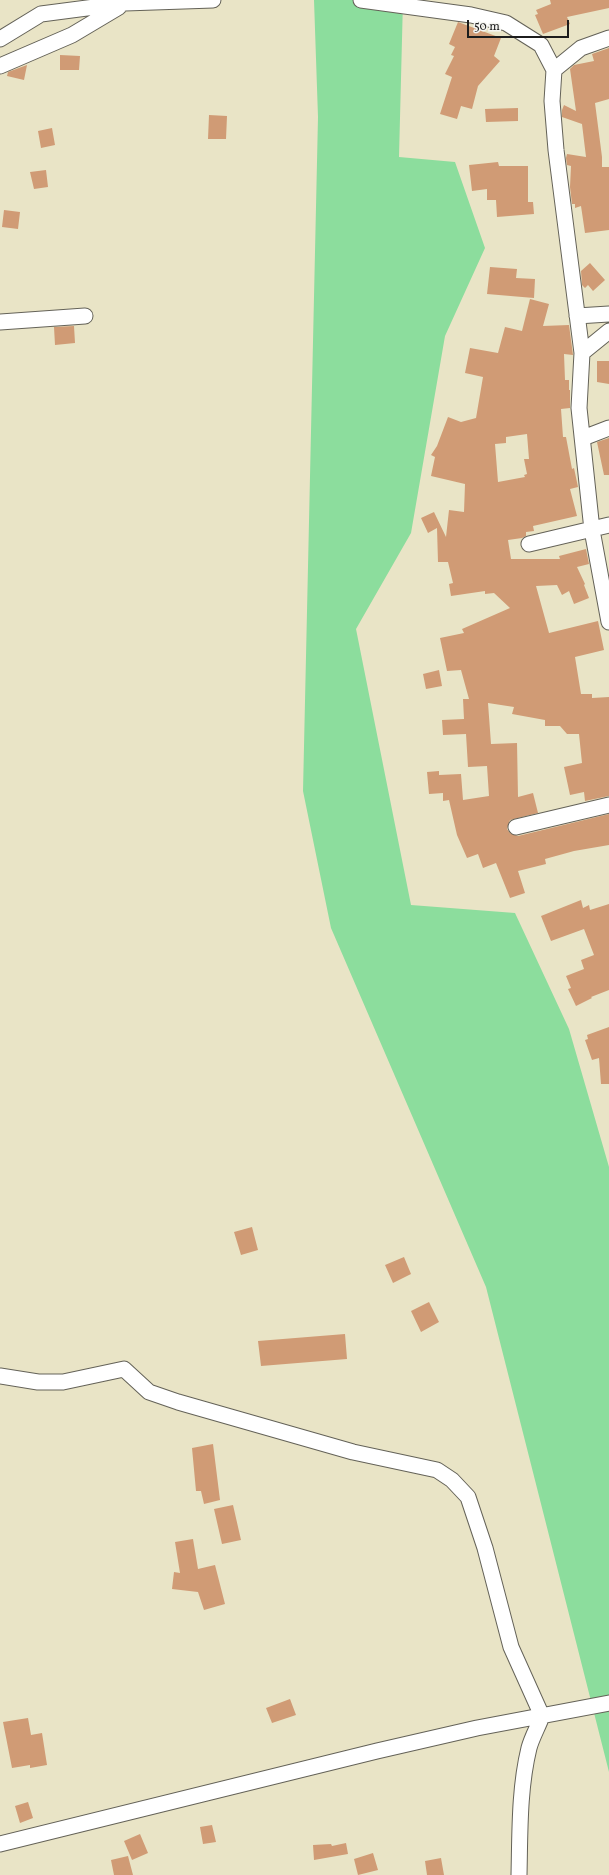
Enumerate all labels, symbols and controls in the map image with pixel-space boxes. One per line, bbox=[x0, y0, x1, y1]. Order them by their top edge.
scale bar bbox=[469, 12, 571, 38]
text: 50 m bbox=[474, 19, 500, 35]

